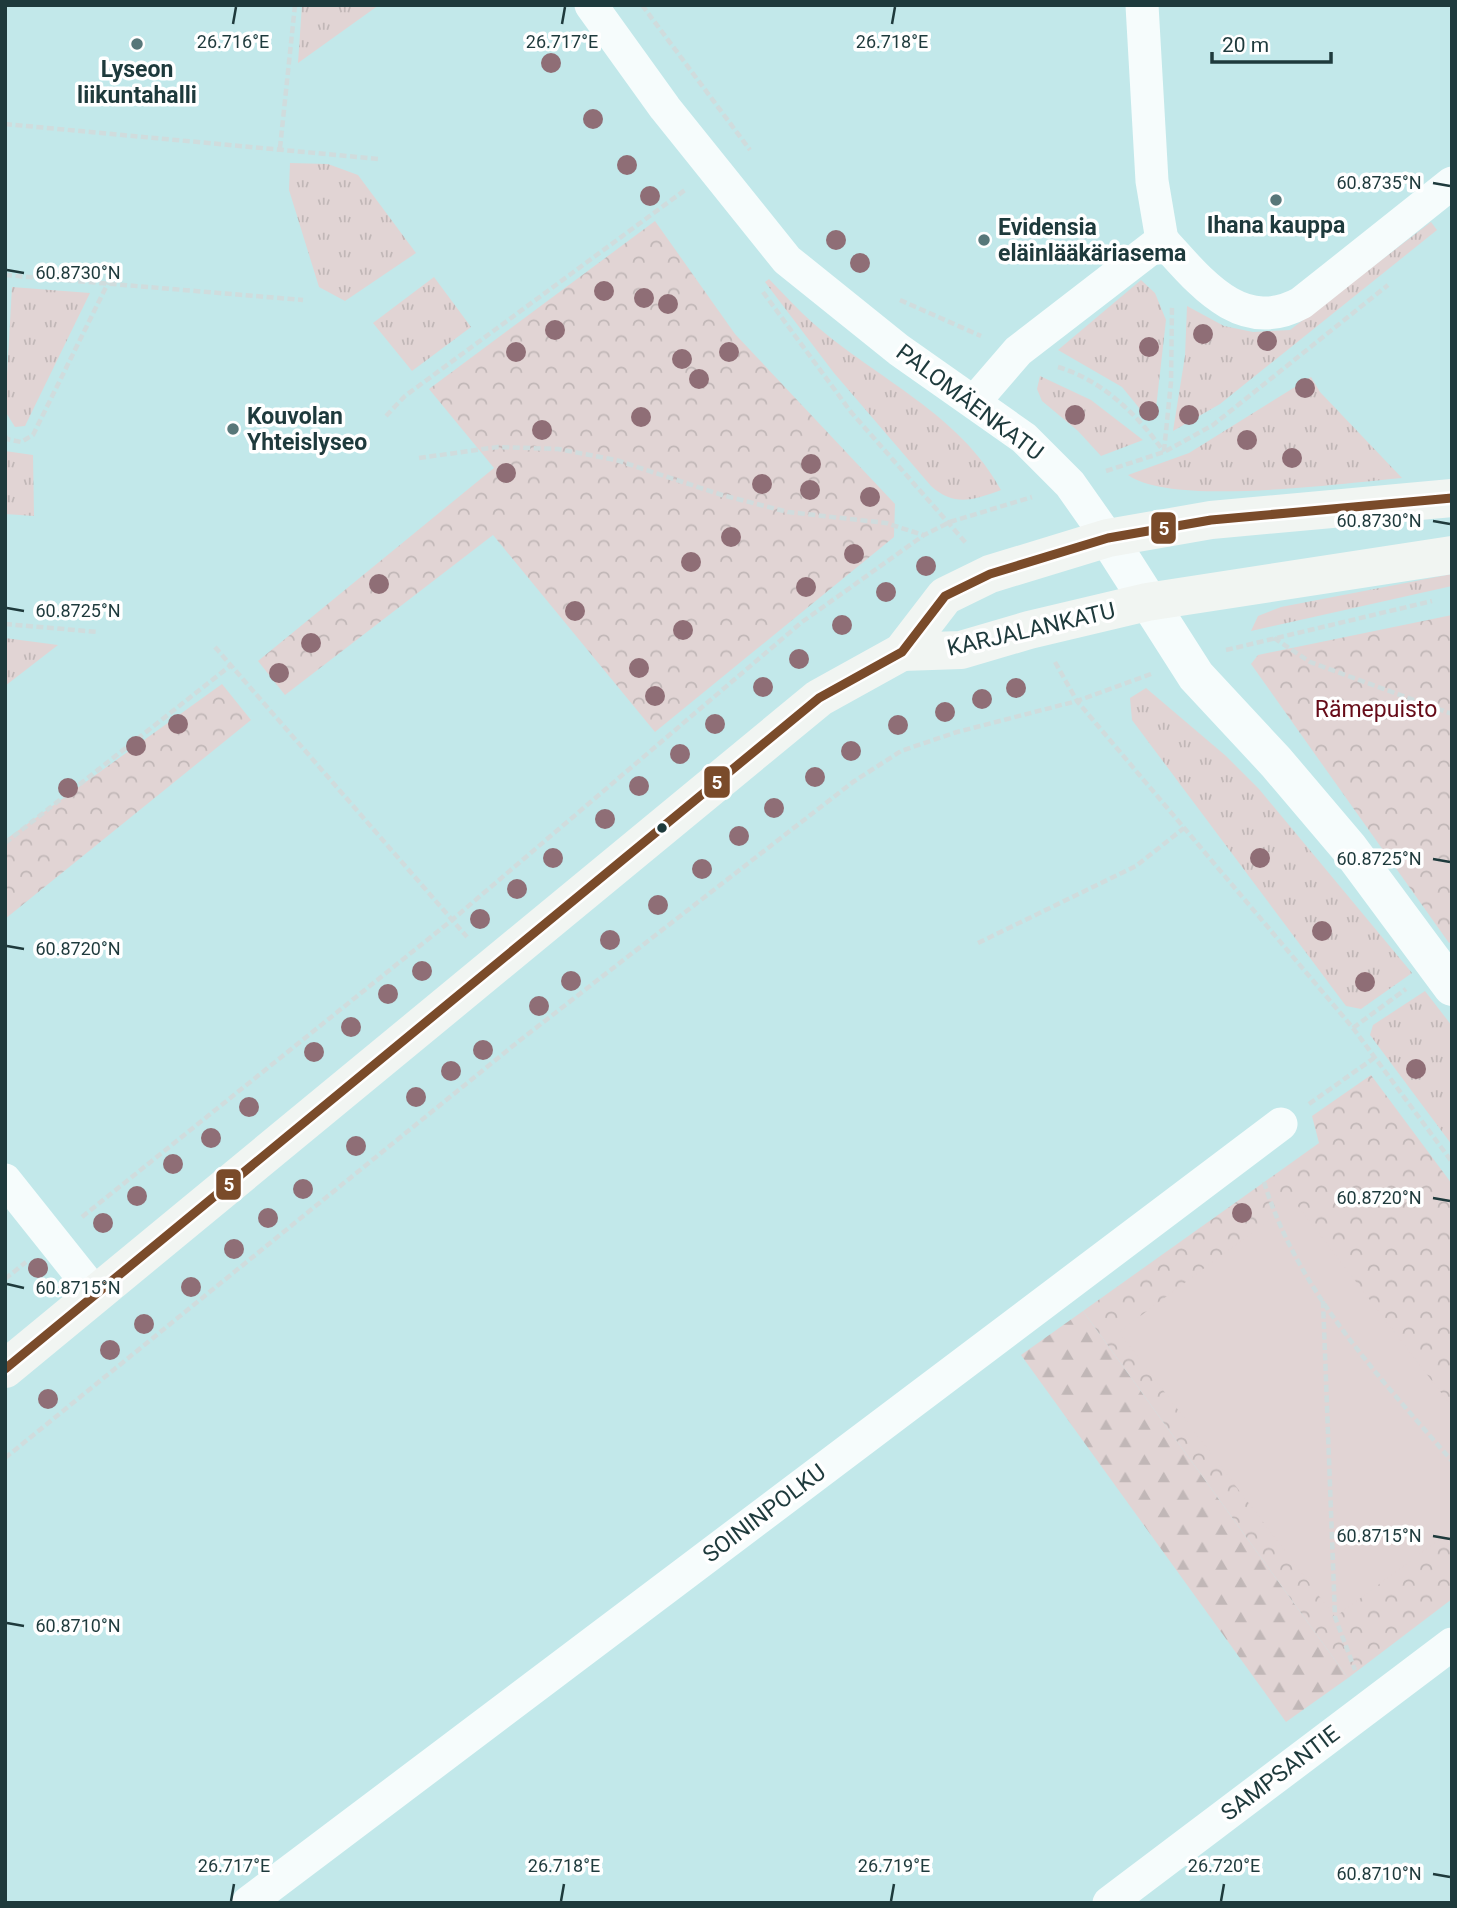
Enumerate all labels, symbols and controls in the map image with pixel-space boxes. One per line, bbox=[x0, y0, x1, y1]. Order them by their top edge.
scale bar bbox=[1212, 21, 1331, 65]
text: 26.716°E bbox=[197, 31, 269, 52]
text: 26.717°E bbox=[526, 31, 598, 52]
text: 26.718°E bbox=[856, 31, 928, 52]
text: 20 m bbox=[1222, 33, 1269, 57]
marker: Lyseon liikuntahalli bbox=[129, 36, 145, 52]
place label: Lyseon liikuntahalli bbox=[77, 56, 197, 109]
text: 60.8735°N bbox=[1336, 172, 1422, 193]
marker: Ihana kauppa bbox=[1268, 192, 1284, 208]
place label: Ihana kauppa bbox=[1207, 212, 1345, 239]
place label: Evidensia eläinlääkäriasema bbox=[998, 214, 1186, 267]
marker: Evidensia eläinlääkäriasema bbox=[976, 232, 992, 248]
text: 60.8730°N bbox=[35, 262, 121, 283]
street label: PALOMÄENKATU bbox=[891, 338, 1048, 466]
place label: Kouvolan Yhteislyseo bbox=[247, 403, 367, 456]
marker: Kouvolan Yhteislyseo bbox=[225, 421, 241, 437]
text: 60.8730°N bbox=[1336, 510, 1422, 531]
line badge: 5 bbox=[1150, 511, 1177, 545]
text: 5 bbox=[1159, 517, 1170, 540]
street label: KARJALANKATU bbox=[944, 597, 1118, 662]
text: 60.8725°N bbox=[35, 600, 121, 621]
park label: Rämepuisto bbox=[1315, 696, 1437, 723]
line badge: 5 bbox=[703, 765, 731, 799]
text: 5 bbox=[712, 771, 723, 794]
unlabelled marker bbox=[655, 821, 669, 835]
text: 60.8725°N bbox=[1336, 848, 1422, 869]
text: 60.8720°N bbox=[35, 938, 121, 959]
line badge: 5 bbox=[215, 1168, 242, 1201]
text: 5 bbox=[224, 1173, 235, 1196]
text: 60.8720°N bbox=[1336, 1187, 1422, 1208]
text: 60.8715°N bbox=[35, 1277, 121, 1298]
street label: SOININPOLKU bbox=[698, 1458, 831, 1568]
text: 60.8715°N bbox=[1336, 1525, 1422, 1546]
text: 60.8710°N bbox=[35, 1615, 121, 1636]
street label: SAMPSANTIE bbox=[1216, 1720, 1345, 1827]
text: 26.717°E bbox=[198, 1855, 270, 1876]
text: 26.718°E bbox=[528, 1855, 600, 1876]
text: 26.719°E bbox=[858, 1855, 930, 1876]
text: 26.720°E bbox=[1188, 1855, 1260, 1876]
text: 60.8710°N bbox=[1336, 1863, 1422, 1884]

